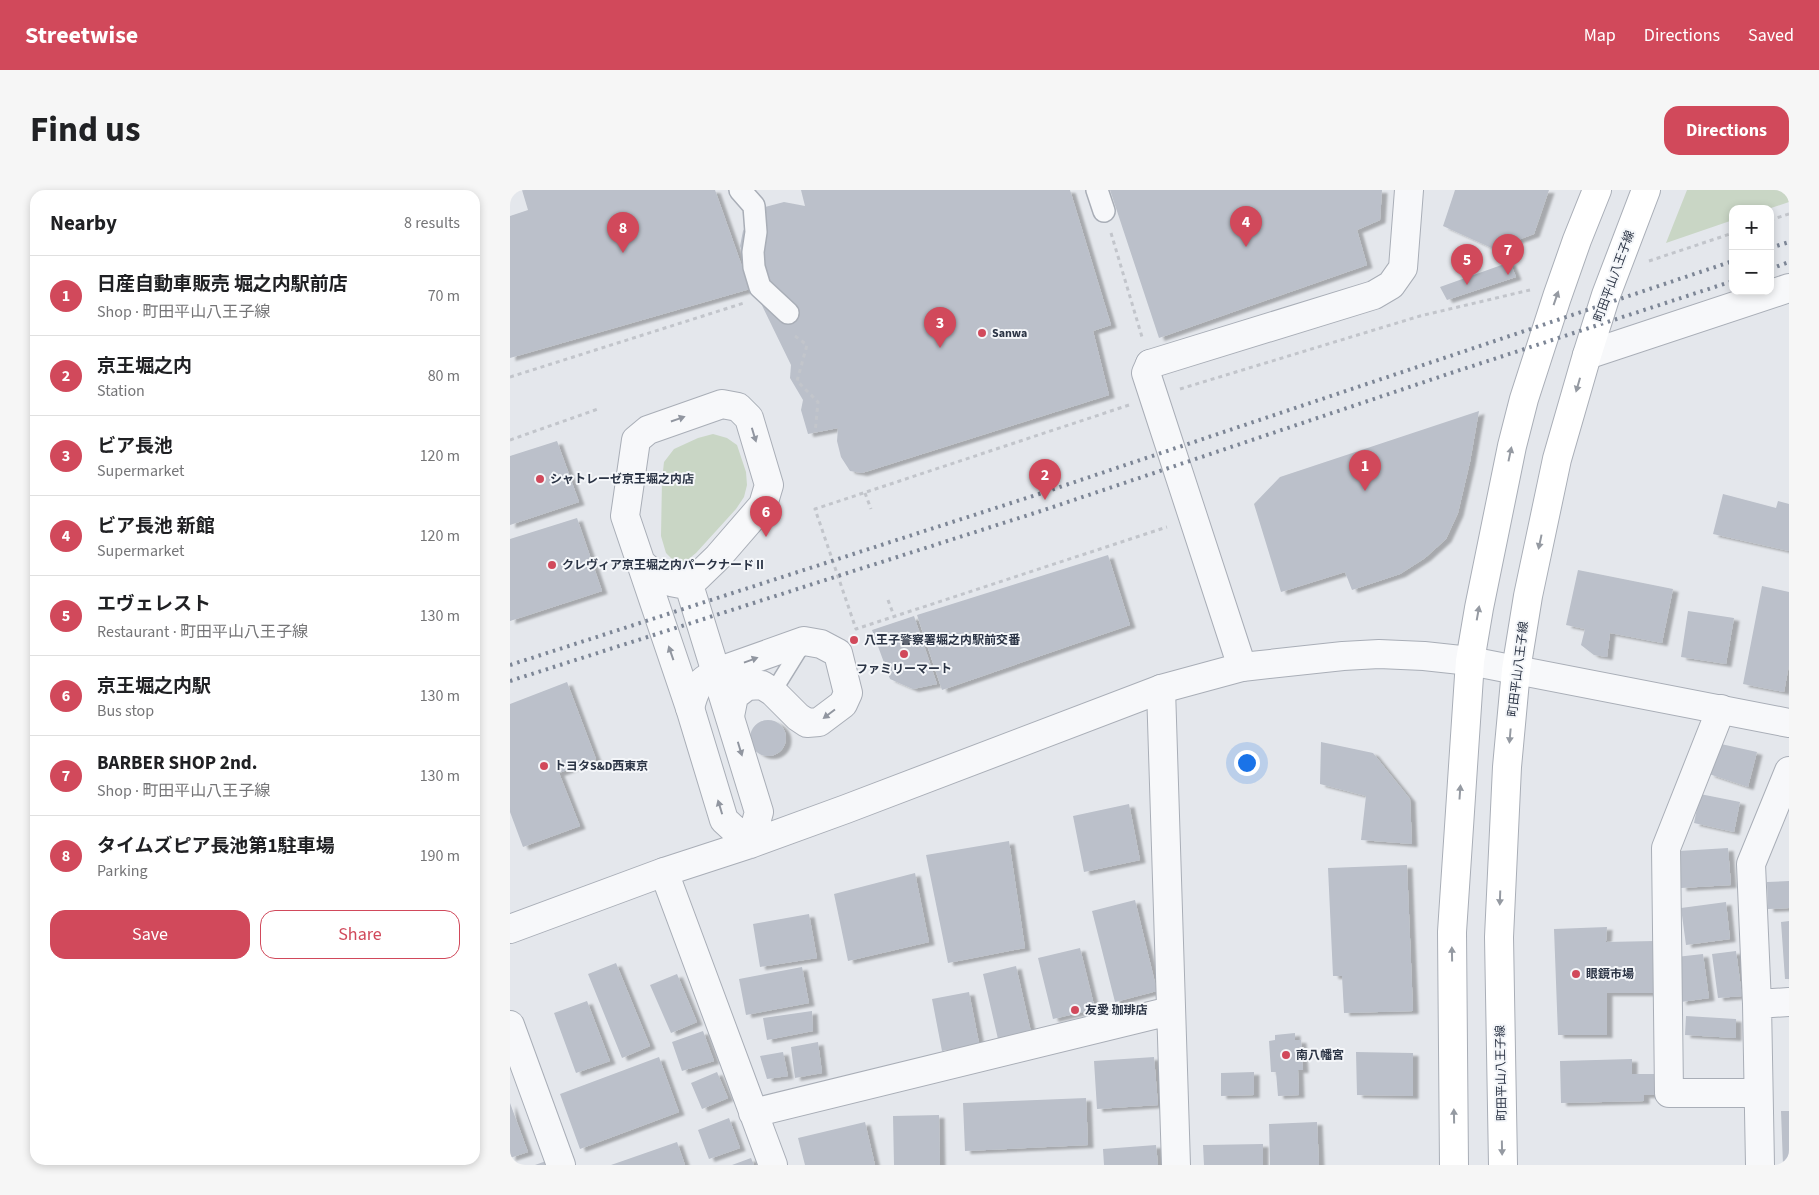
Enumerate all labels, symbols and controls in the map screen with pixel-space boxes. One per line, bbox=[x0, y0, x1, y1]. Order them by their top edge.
text: Streetwise bbox=[25, 18, 138, 53]
text: Map bbox=[1584, 23, 1616, 48]
text: Directions bbox=[1644, 23, 1720, 48]
text: Saved bbox=[1748, 23, 1794, 48]
text: Find us bbox=[30, 105, 140, 155]
button: Directions bbox=[1664, 106, 1789, 155]
map controls bbox=[1729, 205, 1774, 295]
button: + bbox=[1729, 205, 1774, 250]
pin: 4 bbox=[1230, 206, 1262, 247]
text: Nearby bbox=[50, 208, 117, 238]
text: 8 results bbox=[404, 212, 460, 234]
pin: 8 bbox=[607, 212, 639, 253]
street label: 町田平山八王子線 bbox=[1590, 228, 1639, 324]
pin: 7 bbox=[1492, 234, 1524, 275]
pin: 5 bbox=[1451, 244, 1483, 285]
button: − bbox=[1729, 250, 1774, 295]
text: 日産自動車販売 堀之内駅前店 bbox=[97, 271, 348, 298]
text: 1 bbox=[62, 285, 70, 307]
text: 70 m bbox=[428, 285, 460, 307]
one-way arrow bbox=[1553, 291, 1561, 306]
text: Shop · 町田平山八王子線 bbox=[97, 301, 270, 323]
pin: 3 bbox=[924, 307, 956, 348]
place label: Sanwa bbox=[992, 325, 1027, 342]
marker: Sanwa bbox=[976, 327, 988, 339]
text: 京王堀之内 bbox=[97, 353, 192, 380]
text: 2 bbox=[62, 365, 70, 387]
text: 80 m bbox=[428, 365, 460, 387]
one-way arrow bbox=[1574, 377, 1582, 392]
text: Station bbox=[97, 380, 145, 402]
one-way arrow bbox=[671, 415, 686, 423]
one-way arrow bbox=[750, 427, 758, 442]
text: ビア長池 bbox=[97, 433, 173, 460]
text: 3 bbox=[62, 445, 70, 467]
text: 120 m bbox=[420, 445, 460, 467]
one-way arrow bbox=[1506, 447, 1514, 462]
pin: 1 bbox=[1349, 450, 1381, 491]
pin: 2 bbox=[1029, 459, 1061, 500]
text: Supermarket bbox=[97, 460, 184, 482]
place label: シャトレーゼ京王堀之内店 bbox=[550, 471, 694, 488]
marker: シャトレーゼ京王堀之内店 bbox=[534, 473, 546, 485]
pin: 6 bbox=[750, 496, 782, 537]
text: ビア長池 新館 bbox=[97, 513, 215, 540]
text: 4 bbox=[62, 525, 70, 547]
text: 120 m bbox=[420, 525, 460, 547]
one-way arrow bbox=[1535, 535, 1543, 551]
text: Supermarket bbox=[97, 540, 184, 562]
place label: クレヴィア京王堀之内パークナードⅡ bbox=[562, 557, 766, 574]
marker: クレヴィア京王堀之内パークナードⅡ bbox=[546, 559, 558, 571]
text: エヴェレスト bbox=[97, 591, 211, 618]
text: 5 bbox=[62, 605, 70, 627]
text: 130 m bbox=[420, 605, 460, 627]
one-way arrow bbox=[1474, 605, 1482, 621]
street label: 町田平山八王子線 bbox=[1504, 620, 1533, 718]
text: Restaurant · 町田平山八王子線 bbox=[97, 621, 308, 643]
place label: 八王子警察署堀之内駅前交番 bbox=[864, 632, 1021, 649]
marker: 八王子警察署堀之内駅前交番 bbox=[848, 634, 860, 646]
one-way arrow bbox=[667, 645, 675, 660]
marker: ファミリーマート bbox=[898, 648, 910, 660]
one-way arrow bbox=[744, 656, 759, 663]
place label: ファミリーマート bbox=[856, 661, 952, 678]
text: 京王堀之内駅 bbox=[97, 673, 211, 700]
text: 6 bbox=[62, 685, 70, 707]
text: 130 m bbox=[420, 685, 460, 707]
text: Bus stop bbox=[97, 700, 154, 722]
one-way arrow bbox=[823, 709, 836, 720]
one-way arrow bbox=[1506, 728, 1514, 744]
one-way arrow bbox=[737, 741, 745, 756]
text: BARBER SHOP 2nd. bbox=[97, 750, 257, 777]
your location bbox=[1234, 750, 1260, 776]
place label: トヨタS&D西東京 bbox=[554, 758, 648, 775]
marker: トヨタS&D西東京 bbox=[538, 760, 550, 772]
text: 7 bbox=[62, 765, 70, 787]
text: 130 m bbox=[420, 765, 460, 787]
text: Shop · 町田平山八王子線 bbox=[97, 780, 270, 802]
one-way arrow bbox=[1457, 783, 1465, 799]
one-way arrow bbox=[716, 800, 724, 815]
text: タイムズピア長池第1駐車場 bbox=[97, 833, 335, 860]
text: 8 bbox=[62, 845, 70, 867]
text: 190 m bbox=[420, 845, 460, 867]
text: Parking bbox=[97, 860, 148, 882]
one-way arrow bbox=[1496, 890, 1504, 906]
button: Save bbox=[50, 910, 250, 959]
button: Share bbox=[260, 910, 460, 959]
one-way arrow bbox=[1448, 946, 1456, 962]
place label: 眼鏡市場 bbox=[1586, 966, 1634, 983]
marker: 眼鏡市場 bbox=[1570, 968, 1582, 980]
place label: 友愛 珈琲店 bbox=[1085, 1002, 1147, 1019]
marker: 友愛 珈琲店 bbox=[1069, 1004, 1081, 1016]
street label: 町田平山八王子線 bbox=[1492, 1025, 1511, 1121]
place label: 南八幡宮 bbox=[1296, 1047, 1344, 1064]
marker: 南八幡宮 bbox=[1280, 1049, 1292, 1061]
one-way arrow bbox=[1450, 1108, 1458, 1124]
one-way arrow bbox=[1499, 1140, 1507, 1156]

